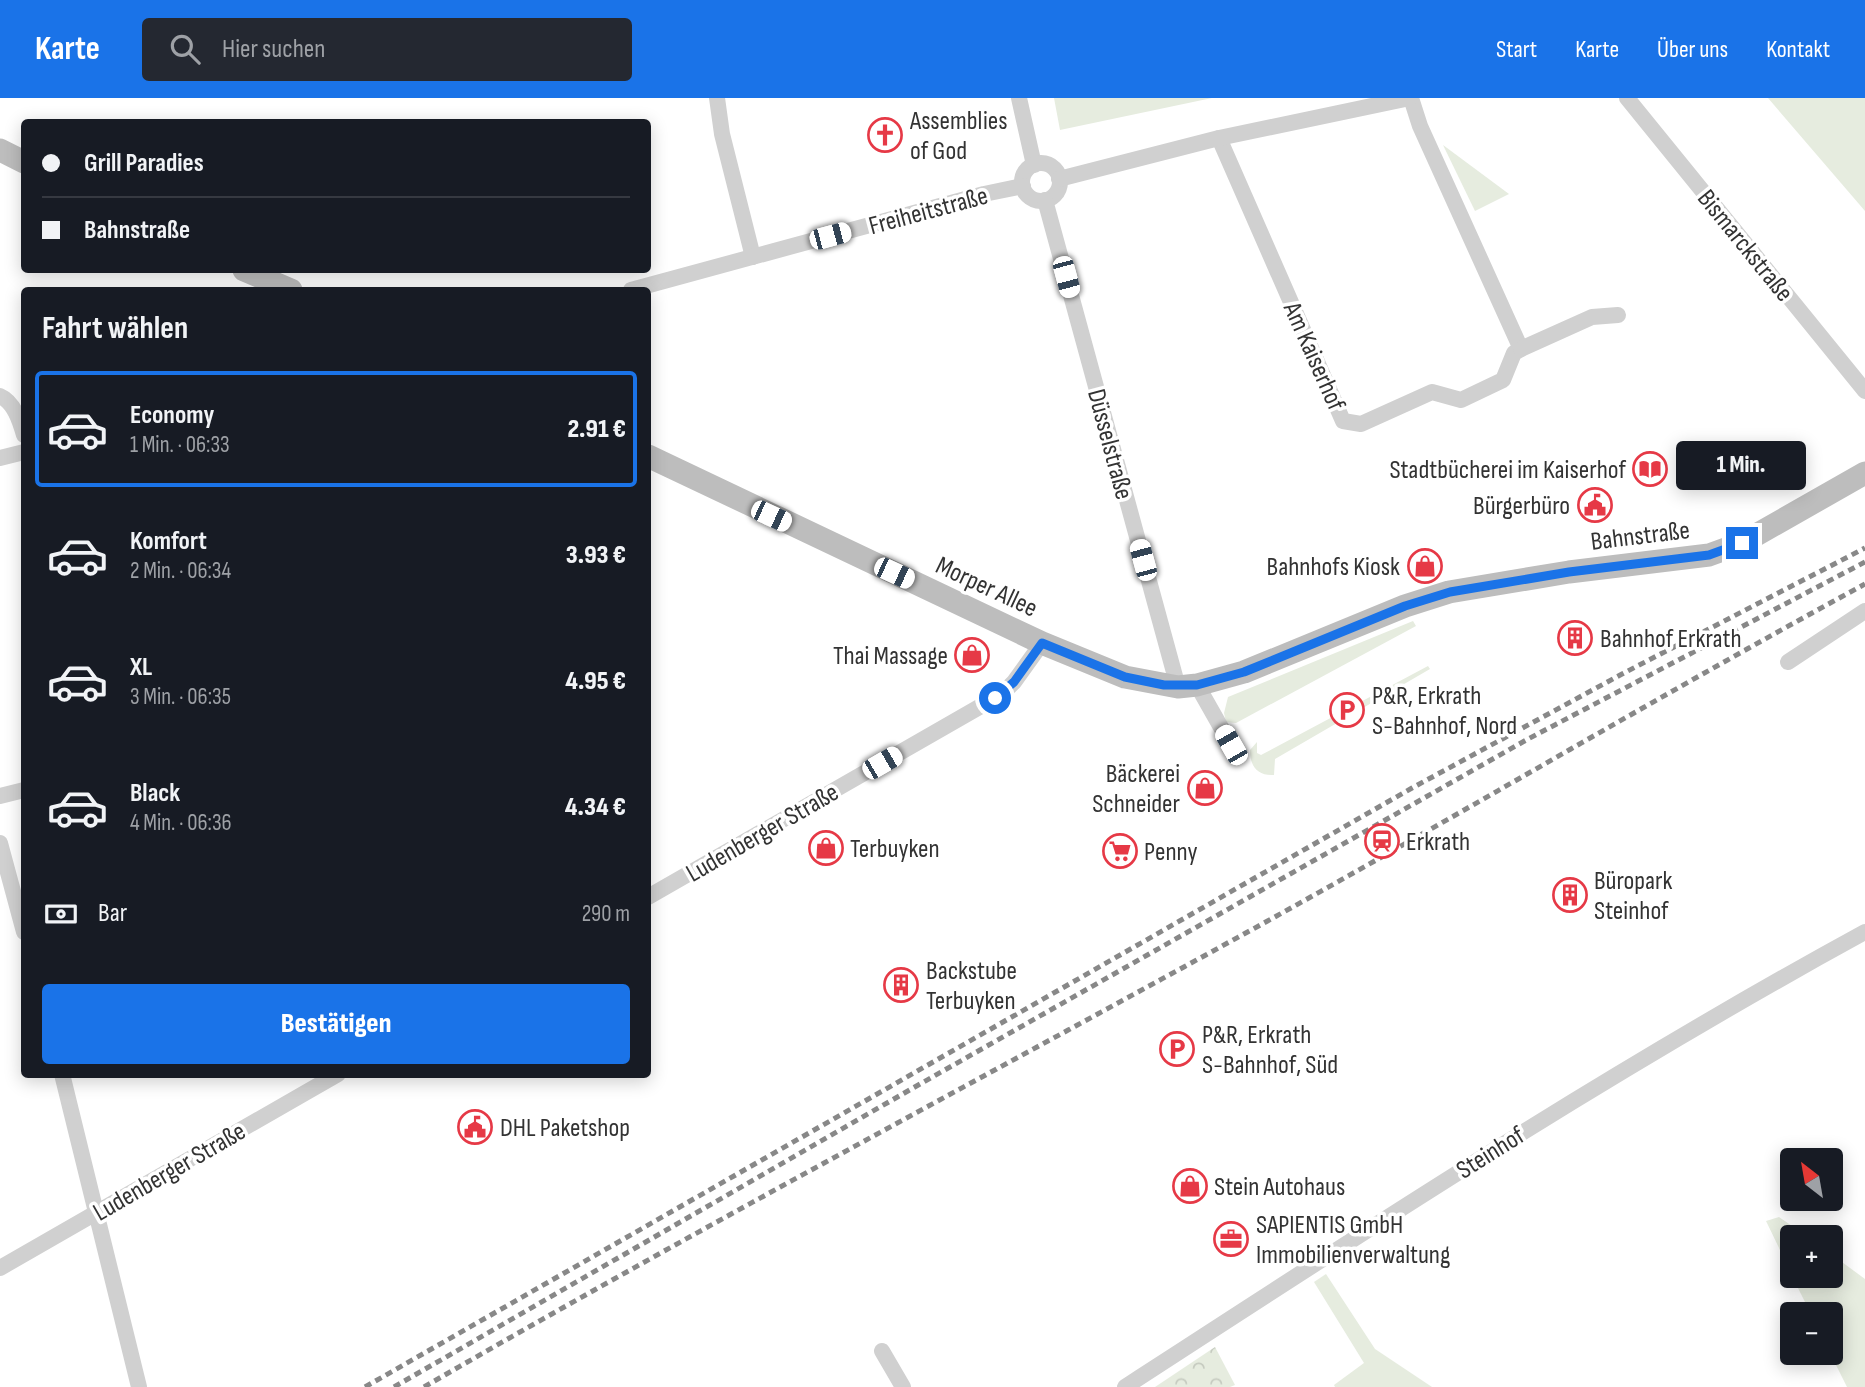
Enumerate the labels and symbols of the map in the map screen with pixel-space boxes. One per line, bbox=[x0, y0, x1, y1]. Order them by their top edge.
place label: Assemblies of God bbox=[909, 106, 1008, 167]
church icon: Assemblies of God bbox=[866, 116, 904, 154]
street label: Freiheitstraße bbox=[865, 181, 991, 242]
street label: Bismarckstraße bbox=[1690, 184, 1799, 308]
car bbox=[807, 220, 854, 252]
car bbox=[1051, 254, 1082, 300]
street label: Am Kaiserhof bbox=[1276, 297, 1351, 416]
street label: Düsselstraße bbox=[1080, 386, 1139, 503]
callout: 1 Min. bbox=[1677, 442, 1807, 490]
library icon: Stadtbücherei im Kaiserhof bbox=[1631, 450, 1669, 488]
place label: Stadtbücherei im Kaiserhof bbox=[1389, 455, 1626, 486]
public building icon: Bürgerbüro bbox=[1576, 486, 1614, 524]
place label: Bürgerbüro bbox=[1473, 491, 1570, 522]
car bbox=[748, 498, 795, 534]
street label: Bahnstraße bbox=[1589, 515, 1692, 558]
route end bbox=[1726, 527, 1758, 559]
car bbox=[1128, 537, 1159, 583]
shop icon: Bahnhofs Kiosk bbox=[1406, 547, 1444, 585]
street label: Morper Allee bbox=[931, 550, 1042, 624]
place label: Bahnhofs Kiosk bbox=[1267, 552, 1400, 583]
car bbox=[871, 555, 918, 591]
building icon: Bahnhof Erkrath bbox=[1556, 619, 1594, 657]
place label: Bahnhof Erkrath bbox=[1600, 624, 1742, 655]
shop icon: Thai Massage bbox=[953, 636, 991, 674]
place label: Thai Massage bbox=[833, 641, 948, 672]
place label: P&R, Erkrath S-Bahnhof, Nord bbox=[1372, 681, 1517, 742]
route start bbox=[979, 682, 1011, 714]
parking icon: P&R, Erkrath S-Bahnhof, Nord bbox=[1328, 691, 1366, 729]
car bbox=[1212, 722, 1251, 768]
car bbox=[859, 743, 906, 783]
place label: Bäckerei Schneider bbox=[1092, 759, 1181, 820]
shop icon: Bäckerei Schneider bbox=[1186, 769, 1224, 807]
street label: Ludenberger Straße bbox=[681, 777, 844, 889]
station icon: Erkrath bbox=[1363, 822, 1401, 860]
place label: Erkrath bbox=[1406, 827, 1470, 858]
shop icon: Terbuyken bbox=[807, 829, 845, 867]
supermarket icon: Penny bbox=[1101, 832, 1139, 870]
place label: Terbuyken bbox=[850, 834, 940, 865]
place label: Penny bbox=[1144, 837, 1198, 868]
place label: Büropark Steinhof bbox=[1594, 866, 1672, 927]
building icon: Büropark Steinhof bbox=[1551, 876, 1589, 914]
place label: Backstube Terbuyken bbox=[926, 956, 1017, 1017]
building icon: Backstube Terbuyken bbox=[882, 966, 920, 1004]
place label: P&R, Erkrath S-Bahnhof, Süd bbox=[1202, 1020, 1338, 1081]
parking icon: P&R, Erkrath S-Bahnhof, Süd bbox=[1158, 1030, 1196, 1068]
public building icon: DHL Paketshop bbox=[456, 1108, 494, 1146]
place label: DHL Paketshop bbox=[500, 1113, 630, 1144]
street label: Ludenberger Straße bbox=[88, 1116, 251, 1228]
street label: Steinhof bbox=[1451, 1120, 1531, 1186]
north arrow bbox=[1780, 1148, 1843, 1211]
shop icon: Stein Autohaus bbox=[1171, 1167, 1209, 1205]
place label: Stein Autohaus bbox=[1214, 1172, 1345, 1203]
place label: SAPIENTIS GmbH Immobilienverwaltung bbox=[1256, 1210, 1450, 1271]
office icon: SAPIENTIS GmbH Immobilienverwaltung bbox=[1212, 1220, 1250, 1258]

